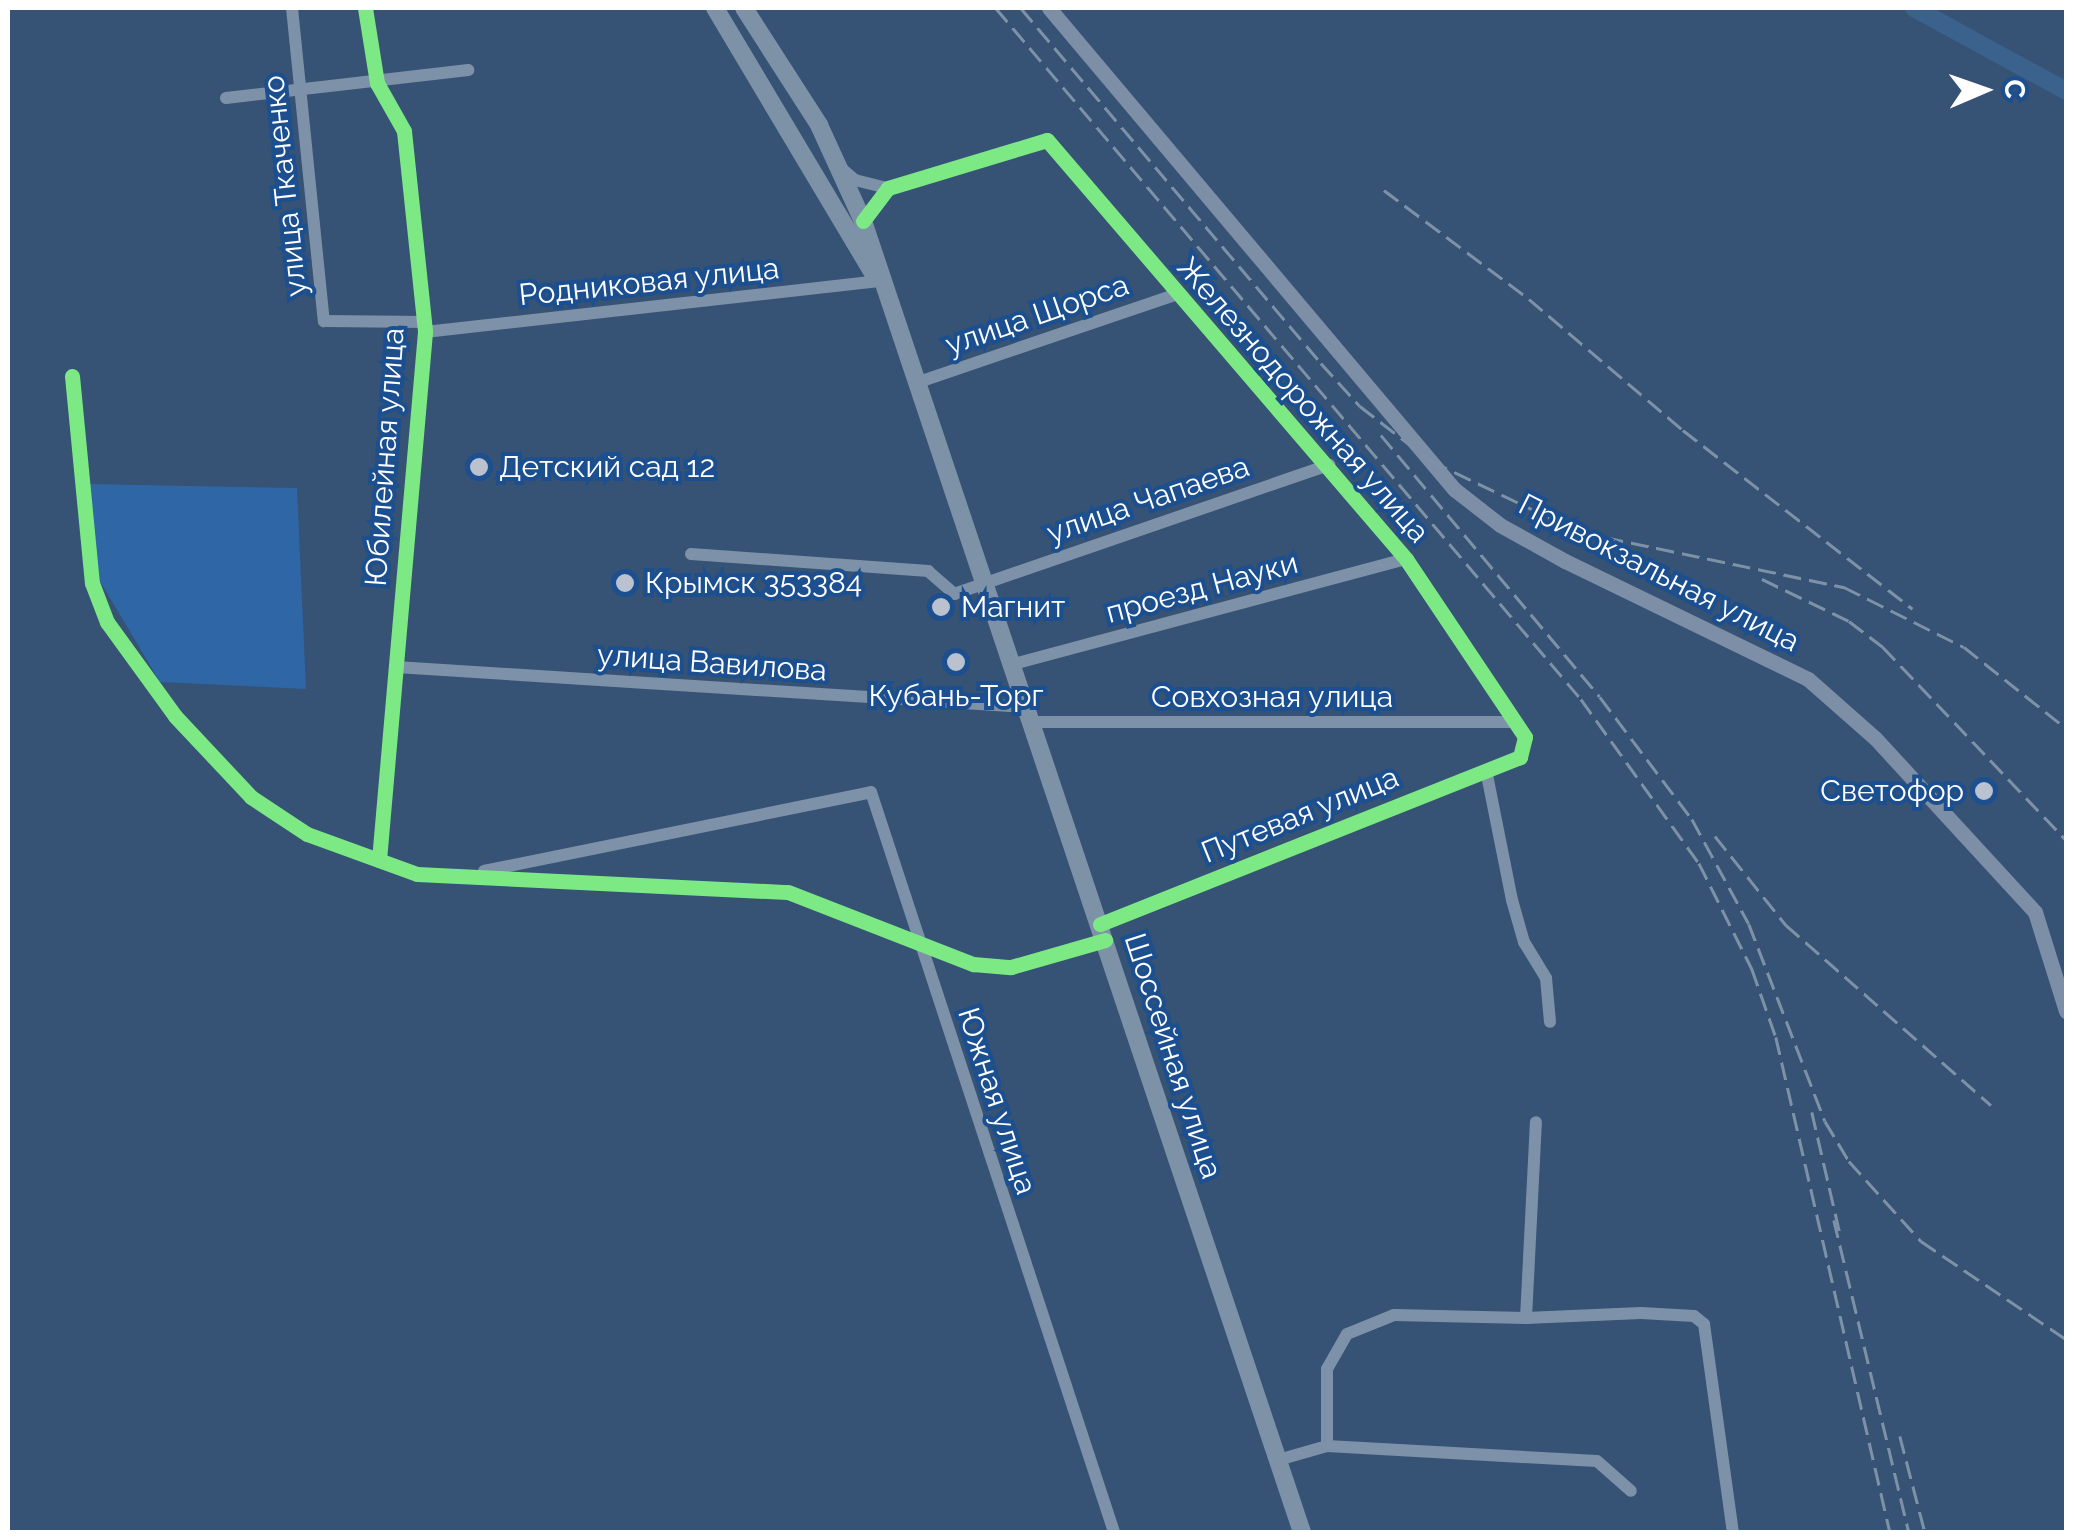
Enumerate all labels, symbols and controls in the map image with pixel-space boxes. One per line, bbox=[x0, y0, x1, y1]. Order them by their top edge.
north arrow bbox=[1934, 40, 2034, 140]
street label: улица Ткаченко bbox=[255, 73, 315, 299]
text: С bbox=[1998, 79, 2031, 99]
street label: Родниковая улица bbox=[517, 250, 781, 314]
street label: Железнодорожная улица bbox=[1169, 250, 1437, 550]
street label: улица Щорса bbox=[941, 267, 1133, 363]
street label: Юбилейная улица bbox=[358, 326, 412, 588]
place label: Детский сад 12 bbox=[499, 449, 715, 485]
street label: улица Чапаева bbox=[1042, 449, 1254, 551]
marker: Детский сад 12 bbox=[468, 456, 490, 478]
street label: Привокзальная улица bbox=[1512, 486, 1806, 660]
street label: проезд Науки bbox=[1102, 545, 1302, 631]
place label: Крымск 353384 bbox=[645, 565, 862, 601]
marker: Крымск 353384 bbox=[614, 572, 636, 594]
place label: Магнит bbox=[961, 589, 1065, 625]
marker: Магнит bbox=[930, 596, 952, 618]
street label: улица Вавилова bbox=[596, 637, 828, 689]
marker: Кубань-Торг bbox=[945, 651, 967, 673]
place label: Кубань-Торг bbox=[868, 678, 1044, 714]
street label: Совхозная улица bbox=[1151, 679, 1393, 715]
street label: Путевая улица bbox=[1196, 759, 1404, 871]
place label: Светофор bbox=[1820, 773, 1964, 809]
marker: Светофор bbox=[1973, 780, 1995, 802]
street label: Шоссейная улица bbox=[1116, 929, 1230, 1183]
street label: Южная улица bbox=[950, 1003, 1044, 1199]

